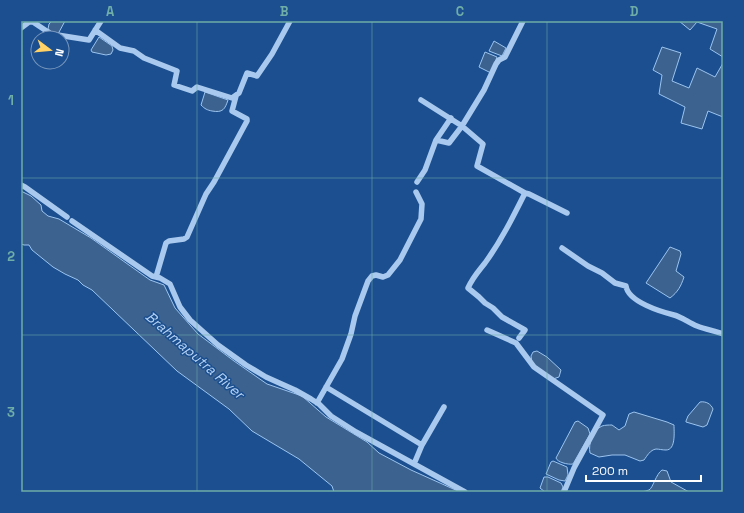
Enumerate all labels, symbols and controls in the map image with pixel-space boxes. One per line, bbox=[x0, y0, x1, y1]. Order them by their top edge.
text: A bbox=[106, 3, 115, 20]
text: B bbox=[280, 3, 289, 20]
text: C bbox=[456, 3, 464, 20]
text: D bbox=[630, 3, 639, 20]
north arrow bbox=[30, 30, 70, 70]
text: N bbox=[52, 47, 67, 58]
text: 1 bbox=[8, 92, 14, 109]
text: 2 bbox=[7, 248, 15, 265]
water label: Brahmaputra River bbox=[142, 307, 249, 404]
text: 3 bbox=[7, 404, 15, 421]
scale bar bbox=[586, 457, 701, 483]
text: 200 m bbox=[592, 463, 628, 479]

